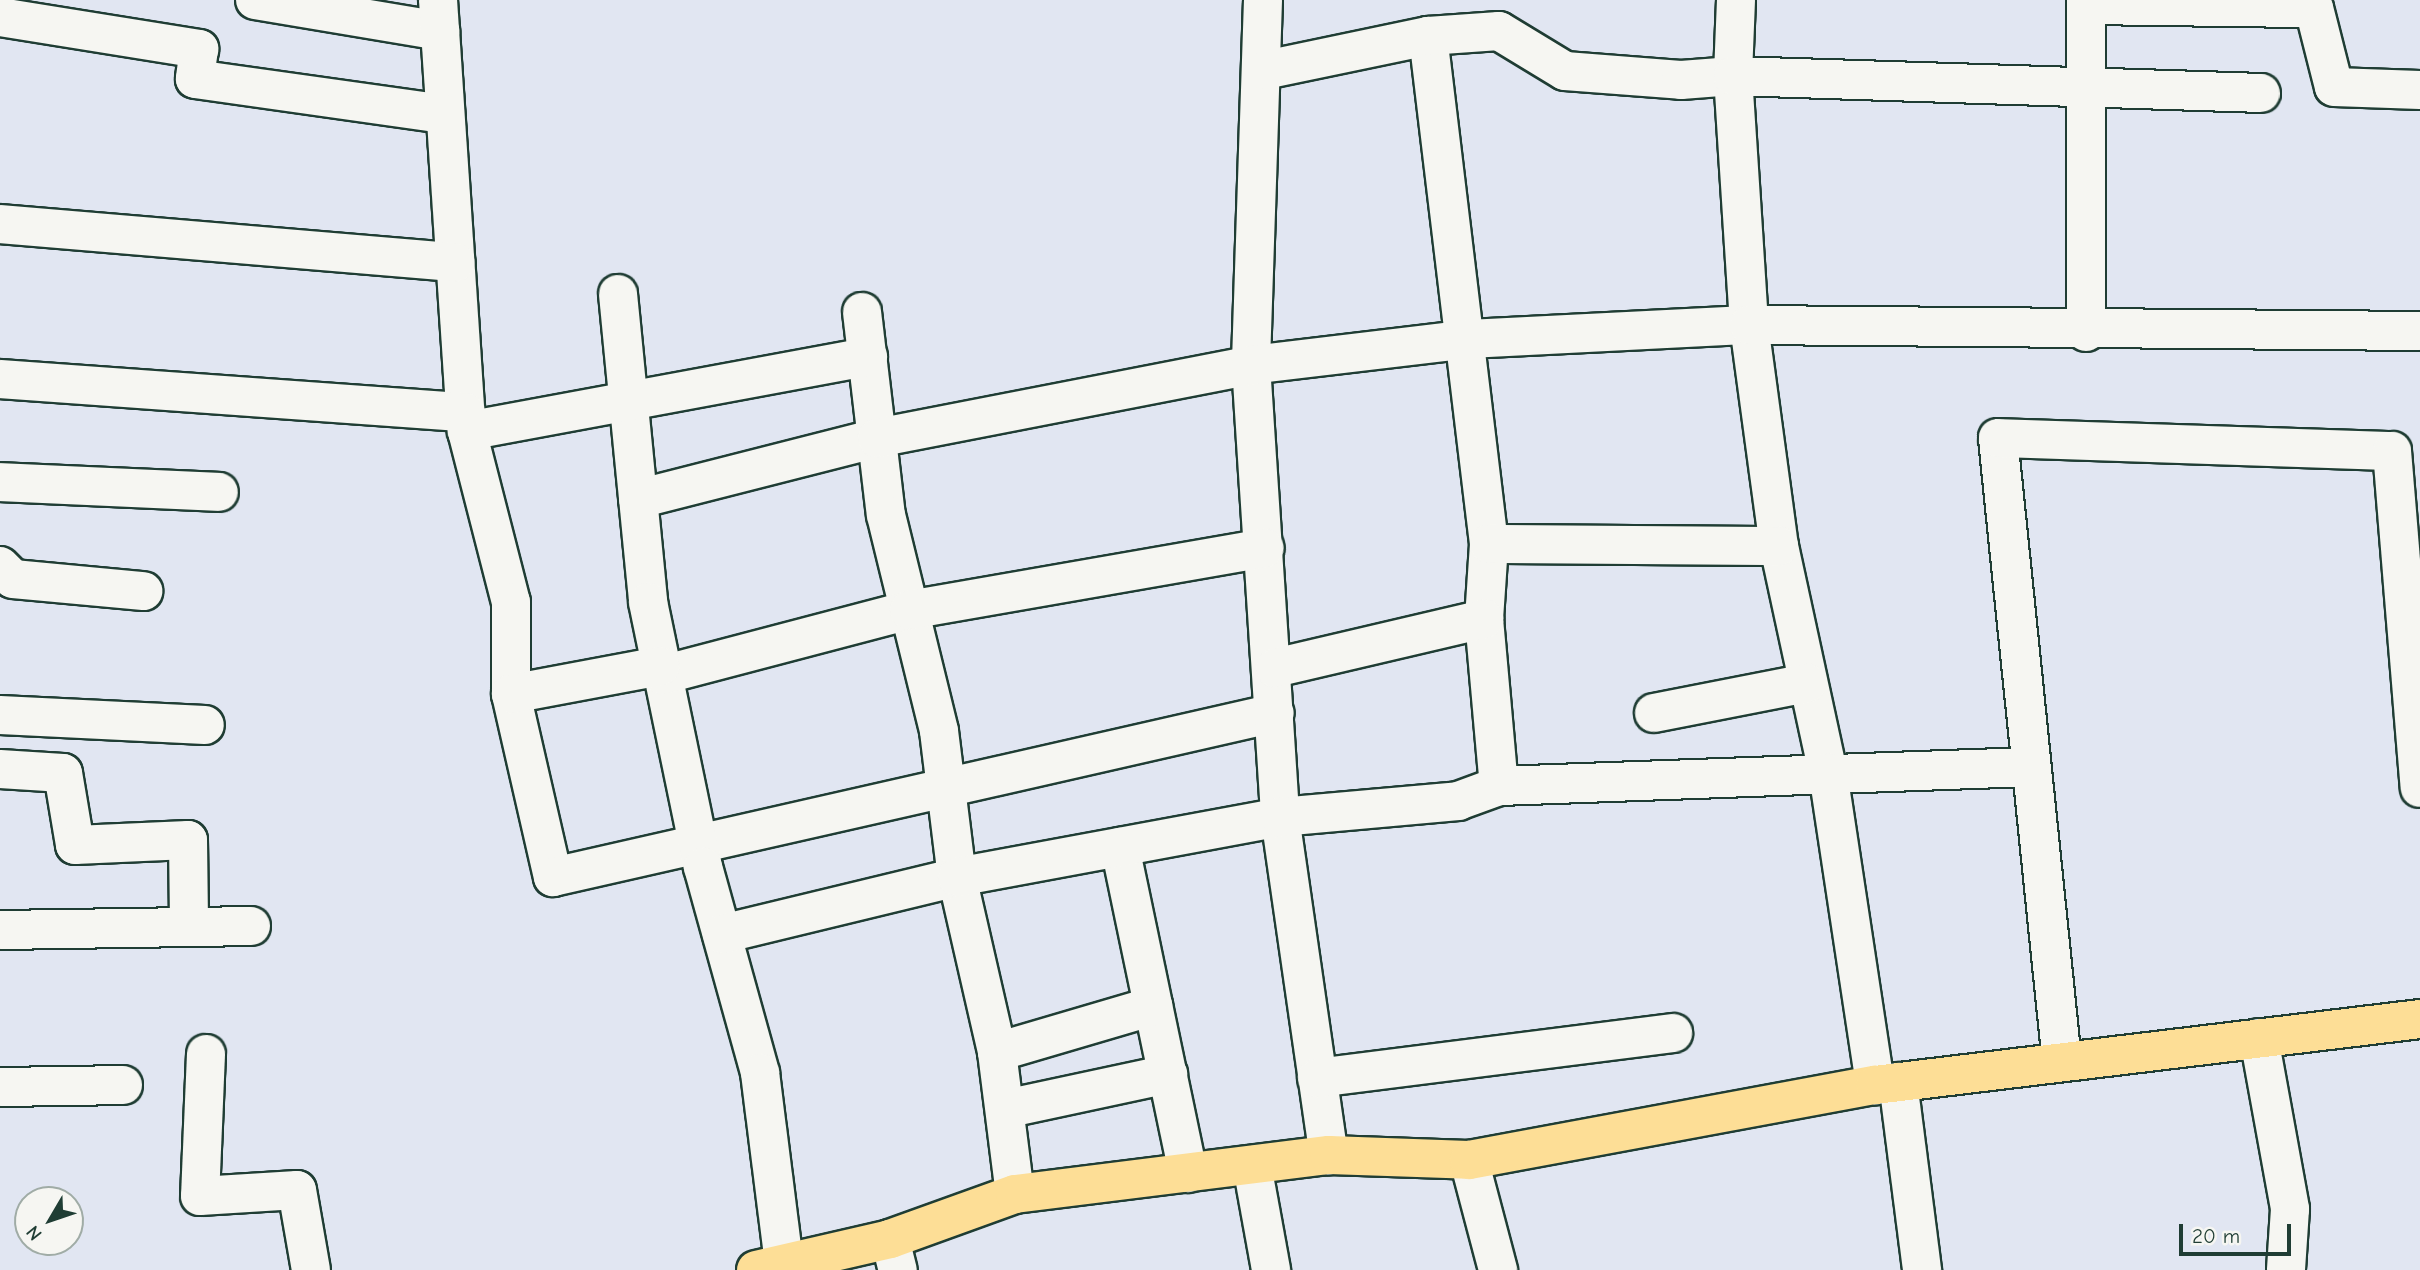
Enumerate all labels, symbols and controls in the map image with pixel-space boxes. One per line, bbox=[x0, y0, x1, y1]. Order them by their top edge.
north arrow bbox=[14, 1186, 84, 1256]
scale bar bbox=[2182, 1210, 2294, 1254]
text: N bbox=[22, 1221, 47, 1245]
text: 20 m bbox=[2192, 1224, 2240, 1248]

